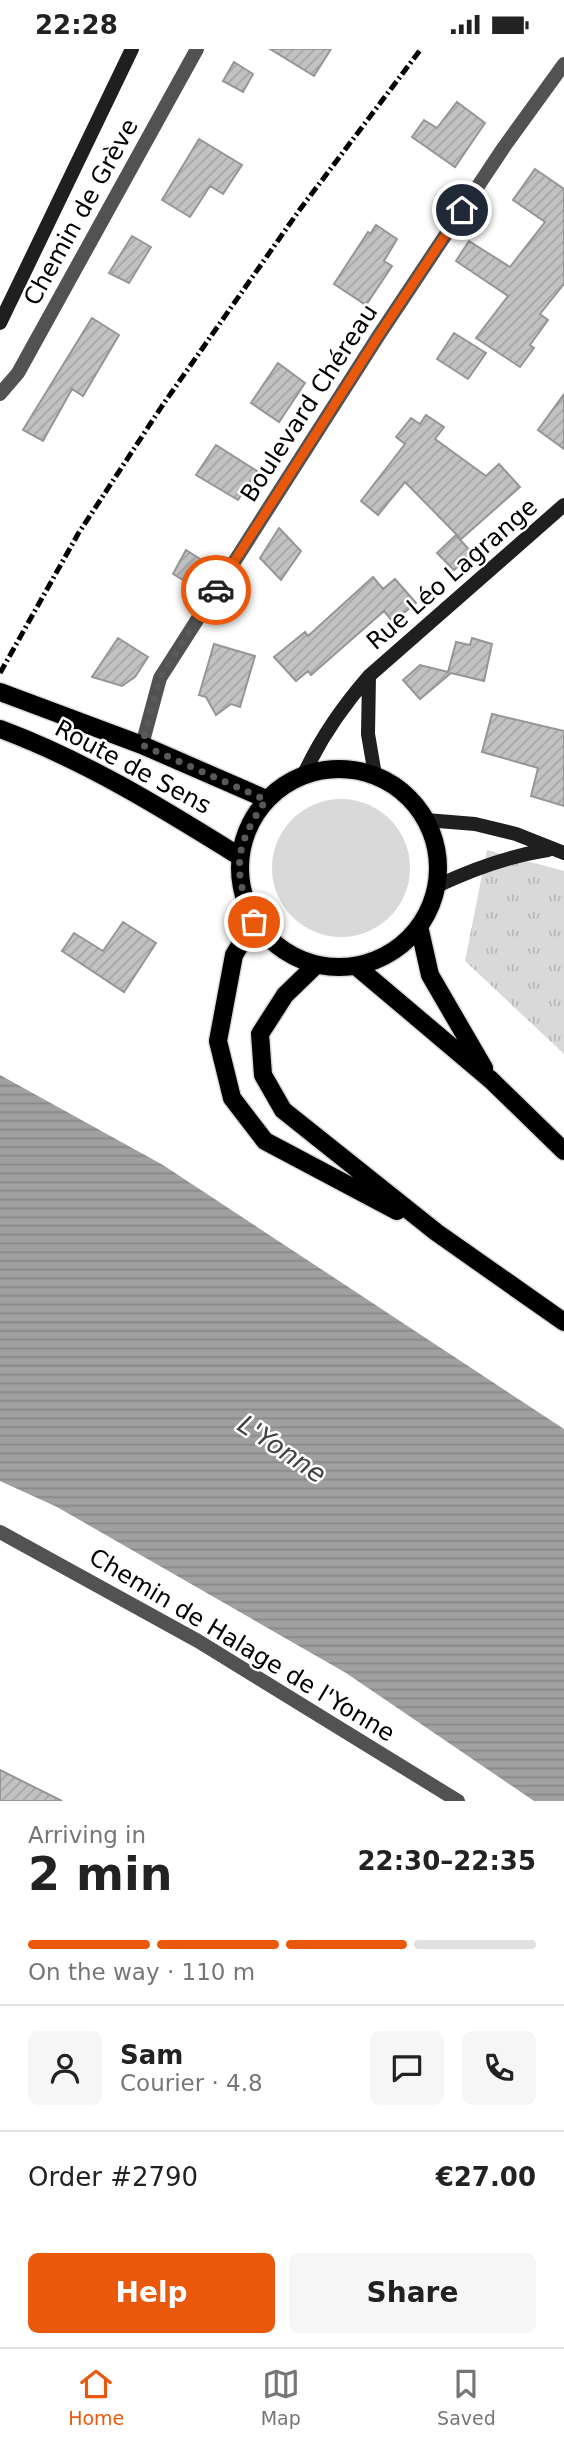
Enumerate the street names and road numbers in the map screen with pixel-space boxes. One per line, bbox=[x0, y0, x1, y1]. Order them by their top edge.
street label: Chemin de Grève bbox=[18, 114, 144, 310]
street label: Boulevard Chéreau bbox=[235, 299, 383, 507]
street label: Rue Léo Lagrange bbox=[361, 492, 543, 656]
street label: Route de Sens bbox=[50, 714, 216, 820]
street label: Chemin de Halage de l'Yonne bbox=[84, 1543, 400, 1747]

